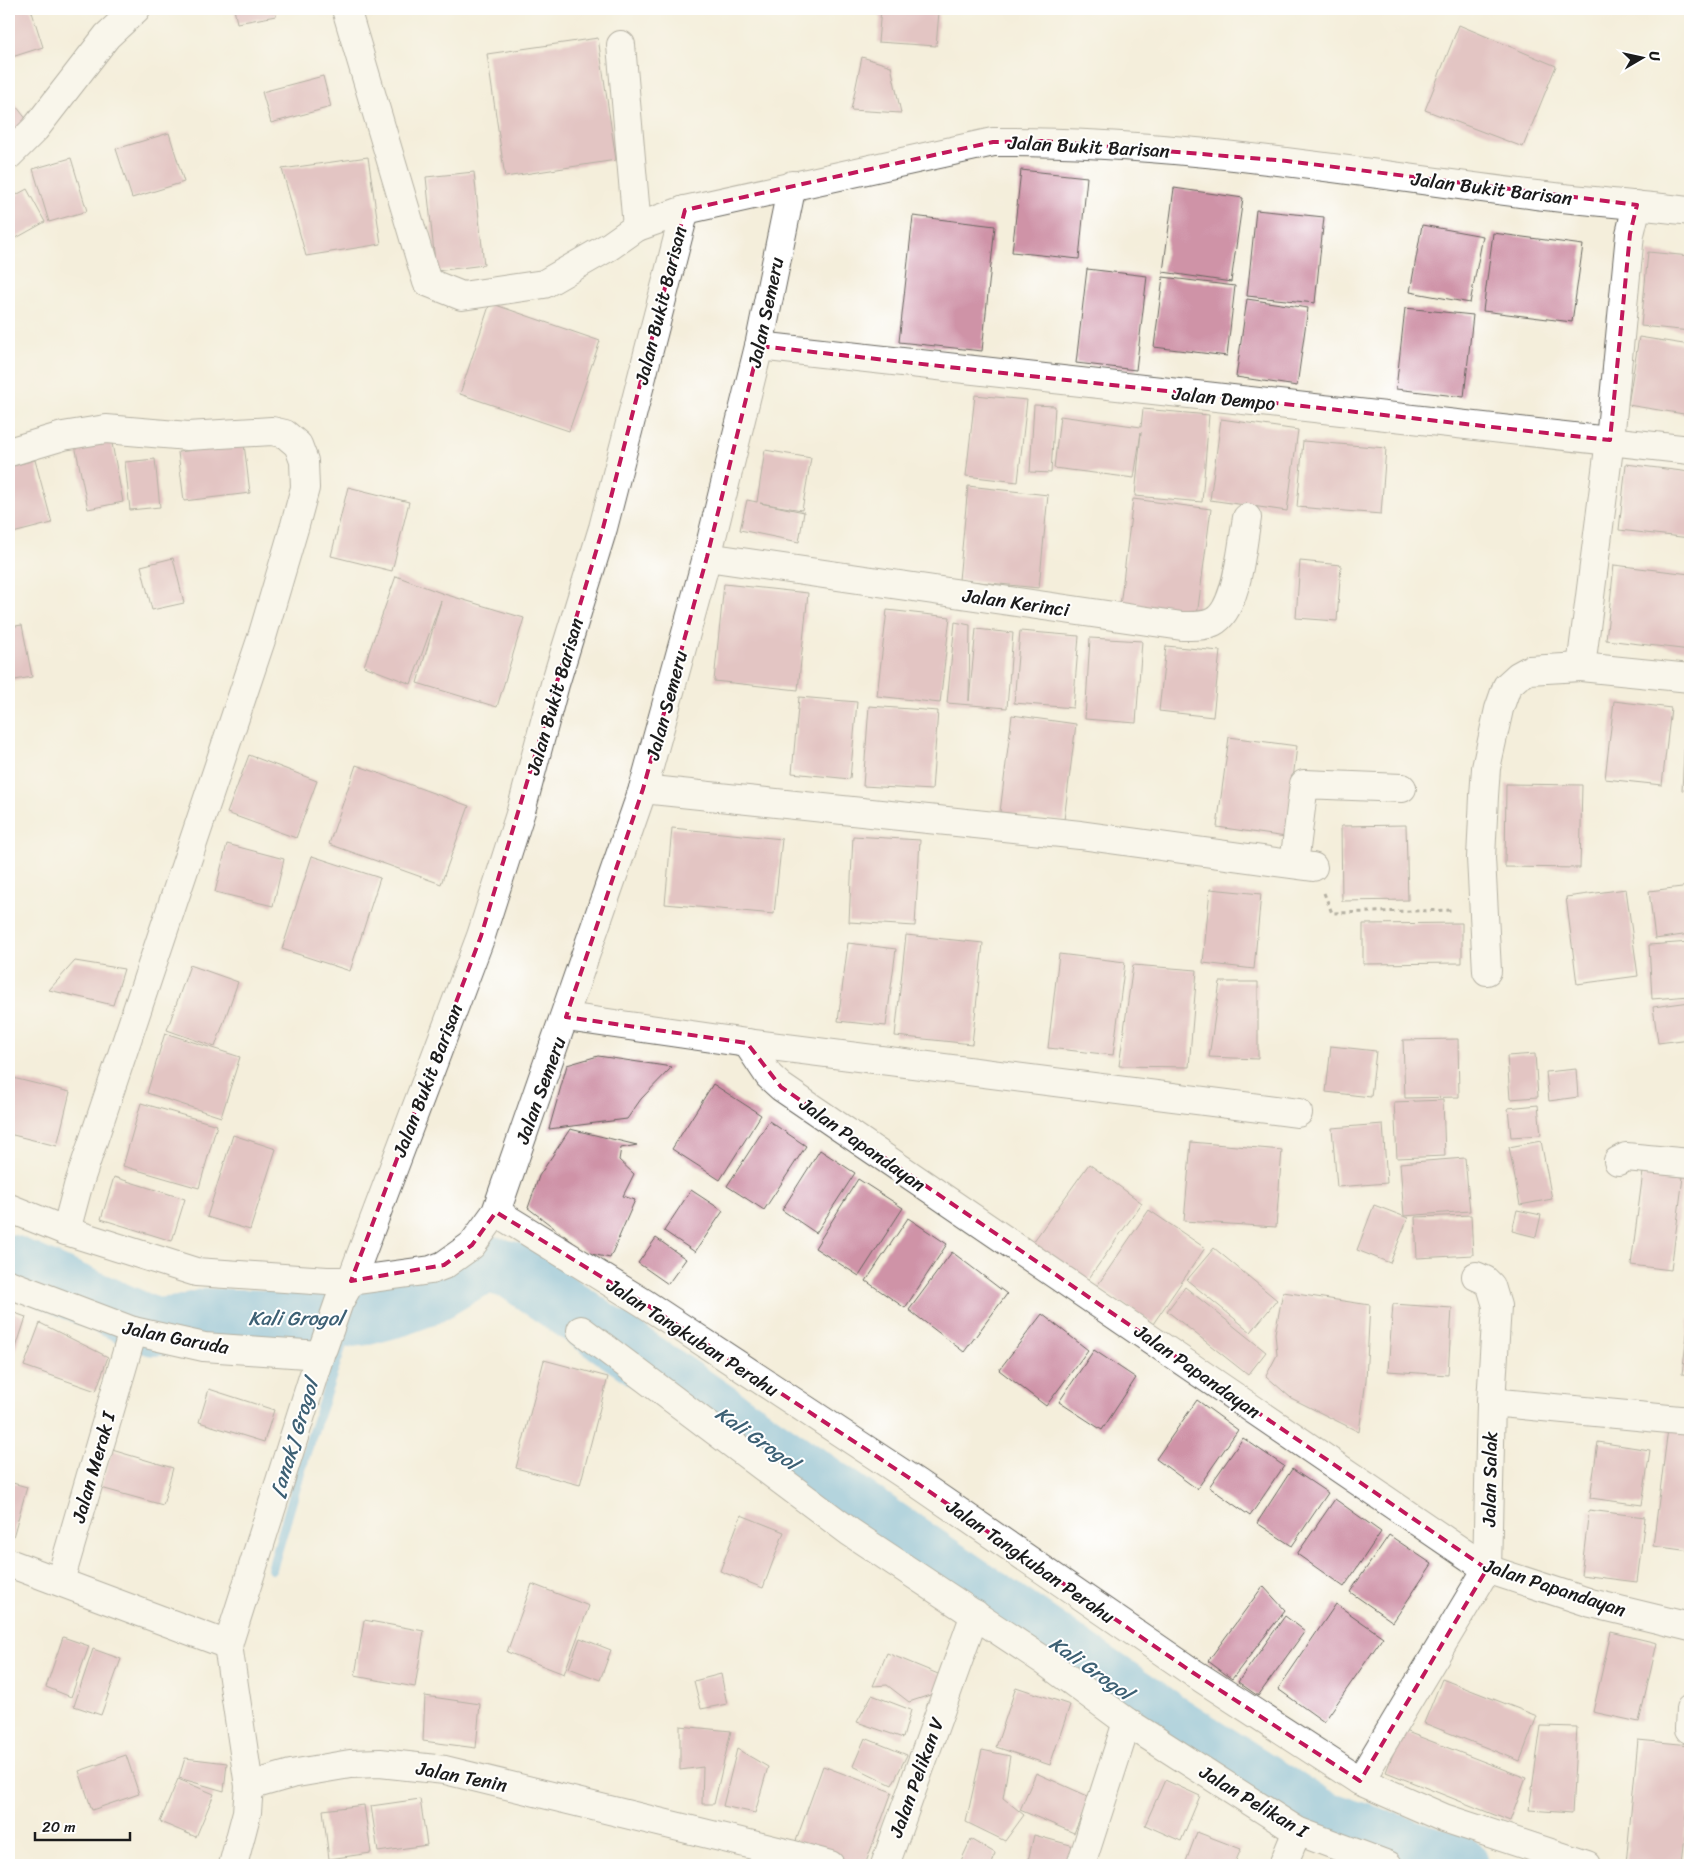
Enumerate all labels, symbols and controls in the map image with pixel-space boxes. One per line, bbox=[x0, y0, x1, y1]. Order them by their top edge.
north arrow bbox=[1616, 32, 1666, 82]
text: U bbox=[1641, 50, 1668, 63]
street label: Jalan Bukit Barisan bbox=[1006, 126, 1171, 167]
street label: Jalan Bukit Barisan bbox=[1409, 162, 1574, 215]
street label: Jalan Bukit Barisan bbox=[625, 223, 696, 389]
street label: Jalan Semeru bbox=[737, 254, 793, 371]
street label: Jalan Dempo bbox=[1170, 377, 1277, 420]
street label: Jalan Kerinci bbox=[960, 579, 1072, 626]
street label: Jalan Bukit Barisan bbox=[516, 614, 593, 779]
street label: Jalan Semeru bbox=[636, 647, 697, 764]
street label: Jalan Bukit Barisan bbox=[383, 999, 472, 1163]
street label: Jalan Semeru bbox=[505, 1032, 575, 1149]
street label: Jalan Papandayan bbox=[792, 1088, 933, 1200]
street label: Jalan Tangkuban Perahu bbox=[599, 1269, 785, 1406]
water label: Kali Grogol bbox=[248, 1301, 348, 1336]
street label: Jalan Garuda bbox=[119, 1311, 232, 1364]
street label: Jalan Papandayan bbox=[1127, 1315, 1268, 1427]
water label: [anak] Grogol bbox=[260, 1371, 330, 1502]
water label: Kali Grogol bbox=[708, 1397, 809, 1482]
street label: Jalan Merak I bbox=[62, 1406, 125, 1527]
street label: Jalan Salak bbox=[1472, 1430, 1507, 1528]
street label: Jalan Tangkuban Perahu bbox=[939, 1490, 1122, 1632]
street label: Jalan Papandayan bbox=[1478, 1549, 1630, 1626]
water label: Kali Grogol bbox=[1042, 1627, 1143, 1712]
street label: Jalan Pelikan V bbox=[879, 1712, 954, 1843]
street label: Jalan Tenin bbox=[413, 1751, 510, 1801]
street label: Jalan Pelikan I bbox=[1192, 1755, 1316, 1848]
scale bar bbox=[35, 1809, 130, 1841]
text: 20 m bbox=[42, 1814, 76, 1840]

